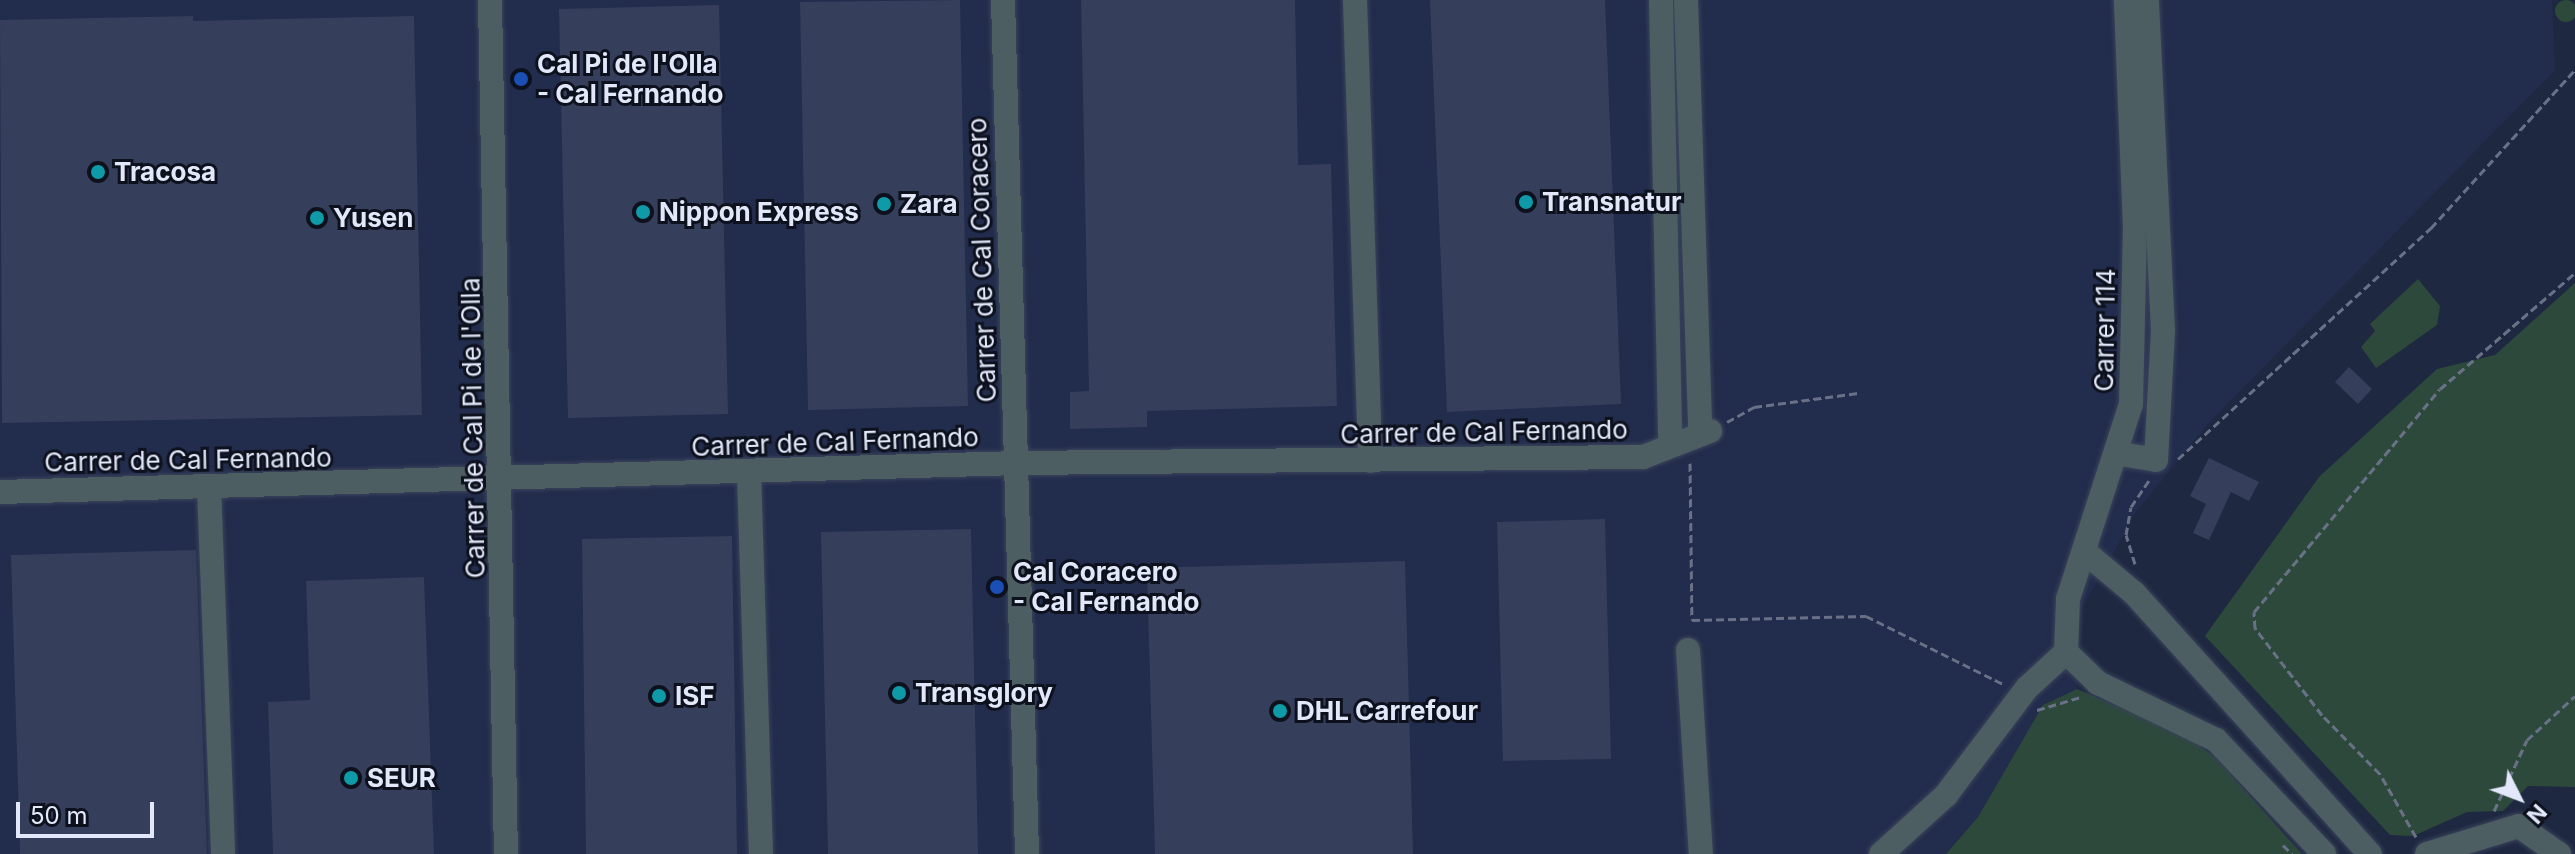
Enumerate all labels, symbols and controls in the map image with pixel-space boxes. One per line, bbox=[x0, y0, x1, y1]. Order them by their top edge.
place label: Cal Pi de l'Olla - Cal Fernando bbox=[537, 48, 723, 110]
marker: Cal Pi de l'Olla - Cal Fernando bbox=[512, 70, 530, 88]
street label: Carrer de Cal Coracero bbox=[961, 117, 1003, 403]
place label: Tracosa bbox=[114, 156, 216, 188]
marker: Tracosa bbox=[89, 163, 107, 181]
place label: Transnatur bbox=[1542, 186, 1682, 218]
place label: Zara bbox=[900, 188, 958, 220]
marker: Transnatur bbox=[1517, 193, 1535, 211]
marker: Zara bbox=[875, 195, 893, 213]
place label: Nippon Express bbox=[659, 196, 859, 228]
place label: Yusen bbox=[333, 202, 413, 234]
marker: Nippon Express bbox=[634, 203, 652, 221]
marker: Yusen bbox=[308, 209, 326, 227]
street label: Carrer 114 bbox=[2088, 268, 2122, 392]
street label: Carrer de Cal Pi de l'Olla bbox=[455, 277, 491, 579]
street label: Carrer de Cal Fernando bbox=[1340, 414, 1628, 450]
street label: Carrer de Cal Fernando bbox=[691, 421, 979, 463]
street label: Carrer de Cal Fernando bbox=[44, 442, 332, 478]
place label: Cal Coracero - Cal Fernando bbox=[1013, 556, 1199, 618]
marker: Cal Coracero - Cal Fernando bbox=[988, 578, 1006, 596]
place label: Transglory bbox=[915, 677, 1053, 709]
place label: ISF bbox=[675, 680, 715, 712]
marker: Transglory bbox=[890, 684, 908, 702]
marker: ISF bbox=[650, 687, 668, 705]
place label: DHL Carrefour bbox=[1296, 695, 1478, 727]
marker: DHL Carrefour bbox=[1271, 702, 1289, 720]
north arrow bbox=[2479, 758, 2559, 838]
place label: SEUR bbox=[367, 762, 436, 794]
marker: SEUR bbox=[342, 769, 360, 787]
scale bar bbox=[20, 786, 158, 836]
text: N bbox=[2522, 799, 2552, 829]
text: 50 m bbox=[30, 801, 88, 830]

